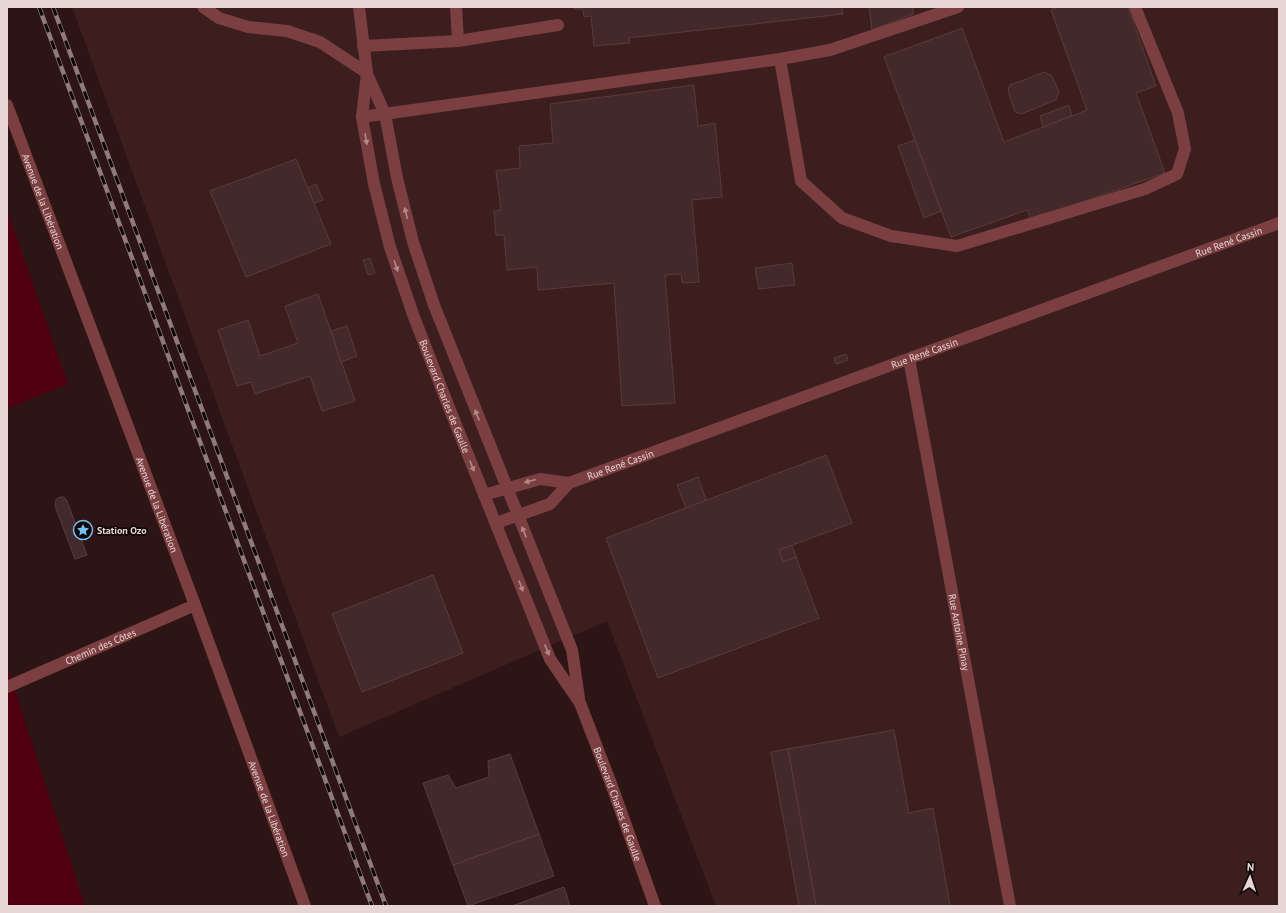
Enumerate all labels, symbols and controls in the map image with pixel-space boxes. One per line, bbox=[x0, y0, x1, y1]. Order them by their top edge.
one-way arrow bbox=[363, 133, 369, 146]
street label: Avenue de la Libération bbox=[19, 152, 67, 251]
one-way arrow bbox=[402, 207, 408, 219]
street label: Rue René Cassin bbox=[1194, 223, 1264, 260]
one-way arrow bbox=[394, 260, 400, 272]
street label: Rue René Cassin bbox=[889, 335, 959, 371]
street label: Boulevard Charles de Gaulle bbox=[417, 338, 473, 455]
one-way arrow bbox=[474, 408, 480, 420]
street label: Rue René Cassin bbox=[585, 446, 655, 482]
street label: Avenue de la Libération bbox=[133, 455, 181, 554]
one-way arrow bbox=[470, 460, 476, 472]
one-way arrow bbox=[524, 478, 536, 484]
place icon: Station Ozo bbox=[72, 519, 94, 541]
place label: Station Ozo bbox=[97, 524, 147, 537]
one-way arrow bbox=[521, 526, 527, 538]
one-way arrow bbox=[519, 581, 525, 593]
street label: Rue Antoine Pinay bbox=[946, 593, 973, 672]
street label: Chemin des Côtes bbox=[63, 625, 138, 667]
one-way arrow bbox=[544, 645, 550, 656]
street label: Boulevard Charles de Gaulle bbox=[591, 745, 645, 863]
street label: Avenue de la Libération bbox=[246, 759, 293, 858]
north arrow bbox=[1230, 857, 1270, 897]
text: N bbox=[1247, 860, 1255, 874]

